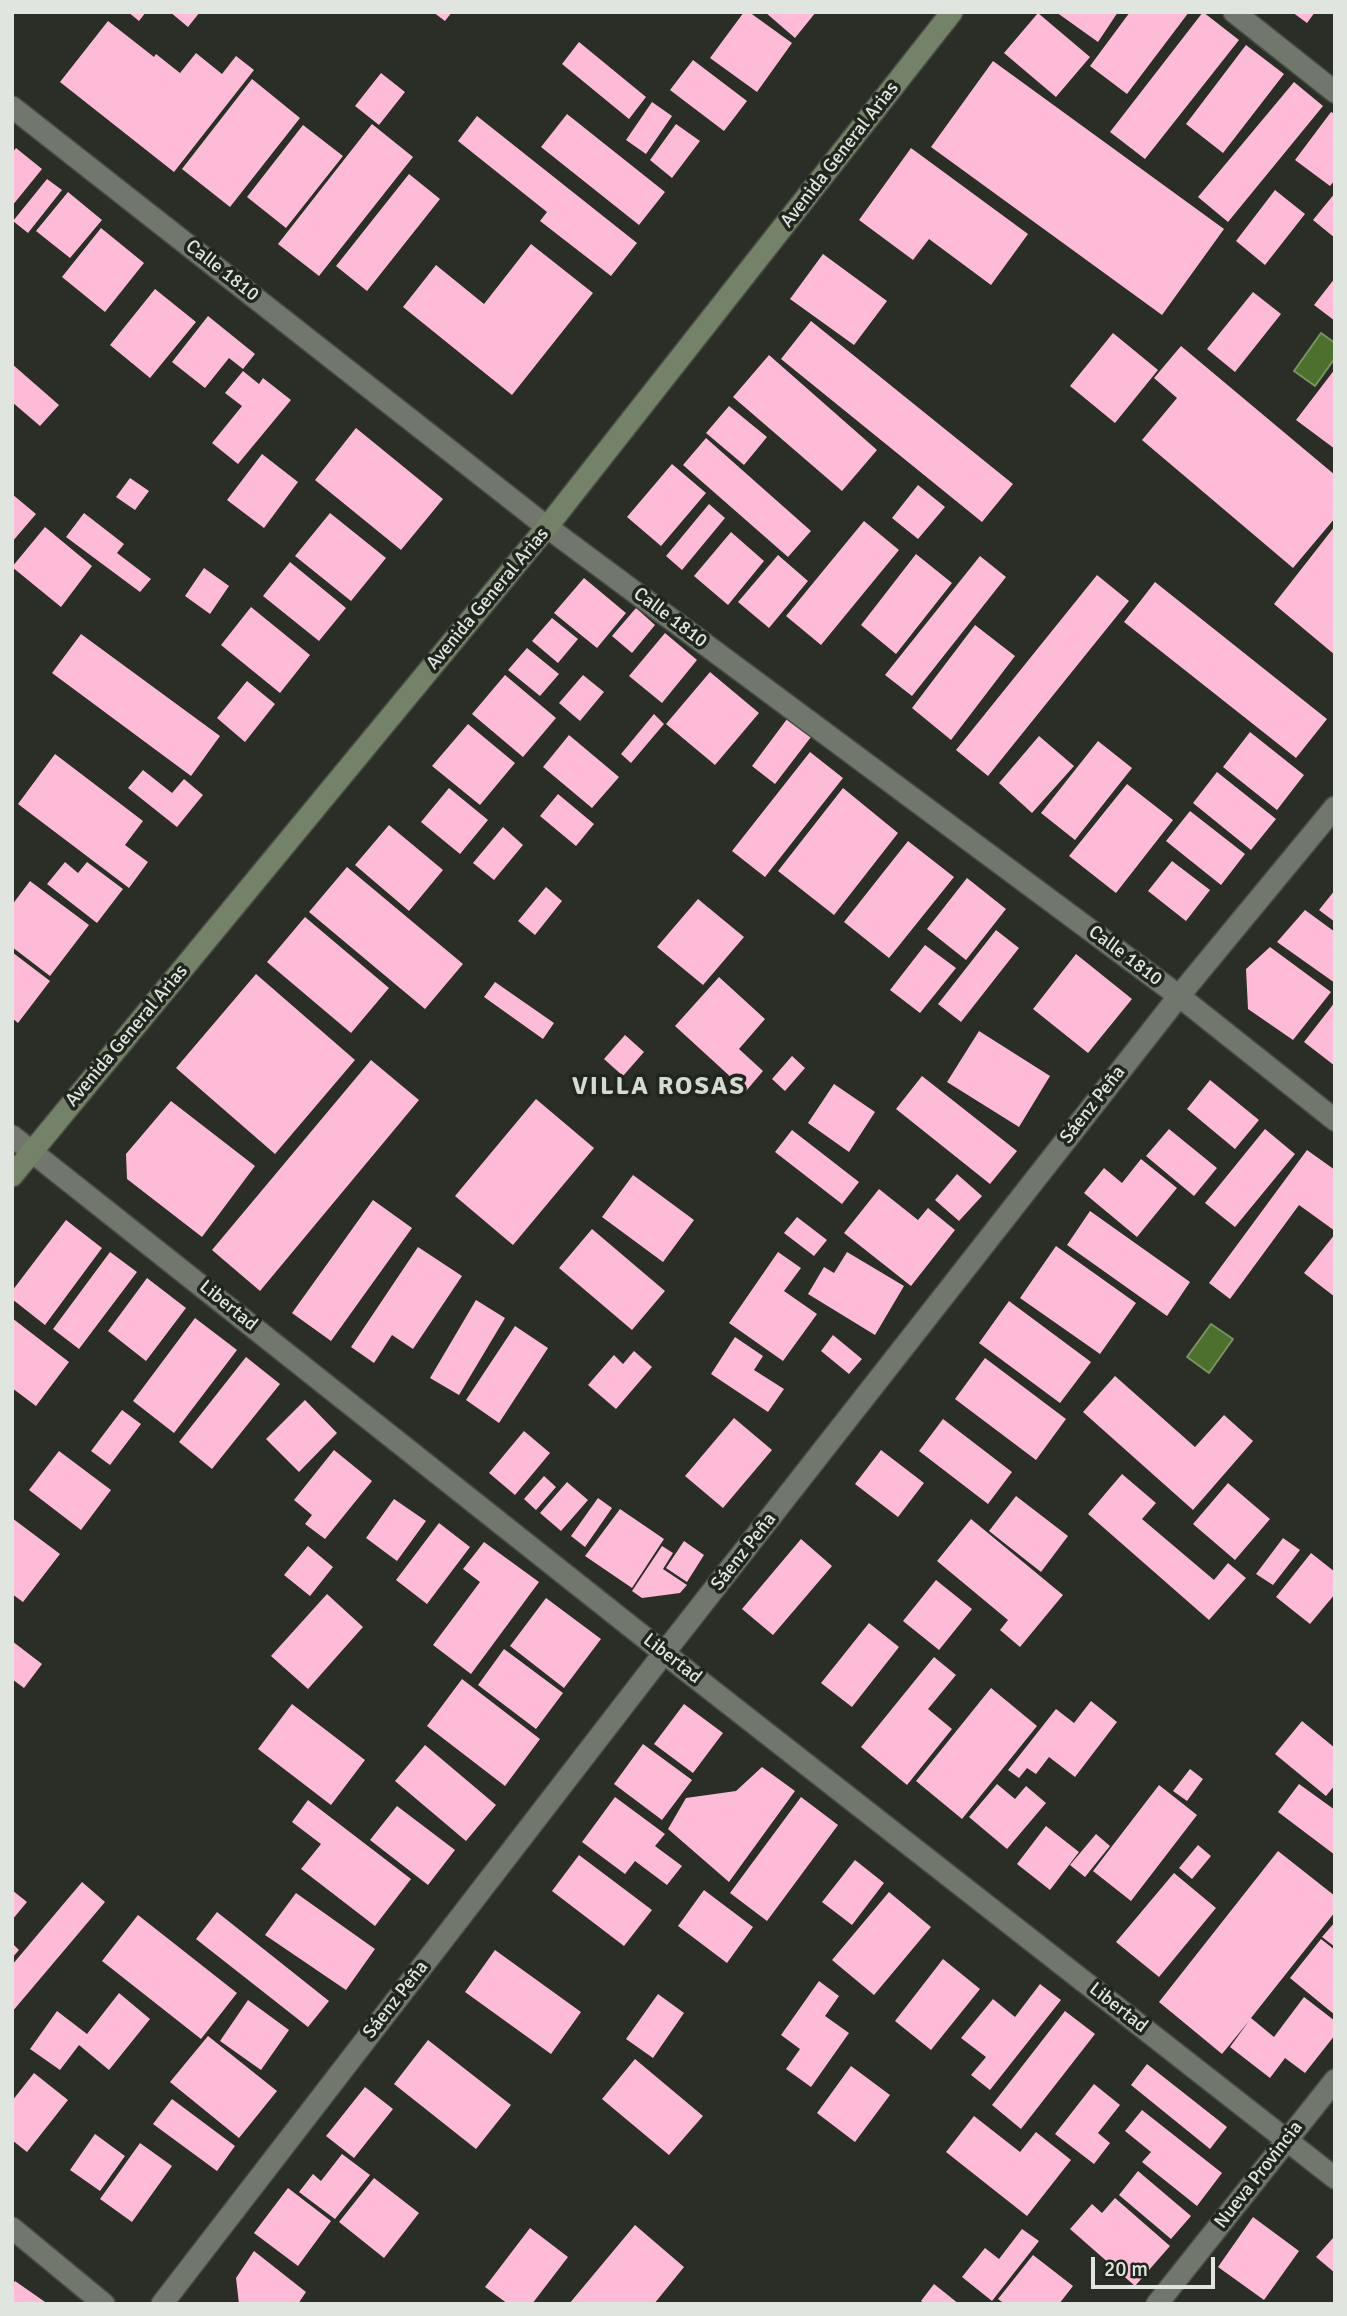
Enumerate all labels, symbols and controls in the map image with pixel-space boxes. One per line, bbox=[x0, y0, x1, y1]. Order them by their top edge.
street label: Avenida General Arias bbox=[776, 78, 904, 232]
street label: Calle 1810 bbox=[181, 235, 263, 307]
street label: Avenida General Arias bbox=[422, 523, 554, 675]
street label: Calle 1810 bbox=[629, 583, 711, 653]
street label: Calle 1810 bbox=[1084, 921, 1166, 991]
street label: Avenida General Arias bbox=[61, 960, 193, 1112]
street label: Sáenz Peña bbox=[1056, 1062, 1130, 1148]
district label: VILLA ROSAS bbox=[573, 1071, 745, 1103]
street label: Libertad bbox=[194, 1276, 262, 1336]
street label: Sáenz Peña bbox=[707, 1509, 781, 1595]
street label: Libertad bbox=[638, 1629, 706, 1689]
street label: Sáenz Peña bbox=[359, 1957, 433, 2043]
street label: Libertad bbox=[1084, 1978, 1152, 2038]
street label: Nueva Provincia bbox=[1210, 2117, 1308, 2233]
scale bar bbox=[1095, 2242, 1219, 2286]
text: 20 m bbox=[1104, 2256, 1148, 2282]

